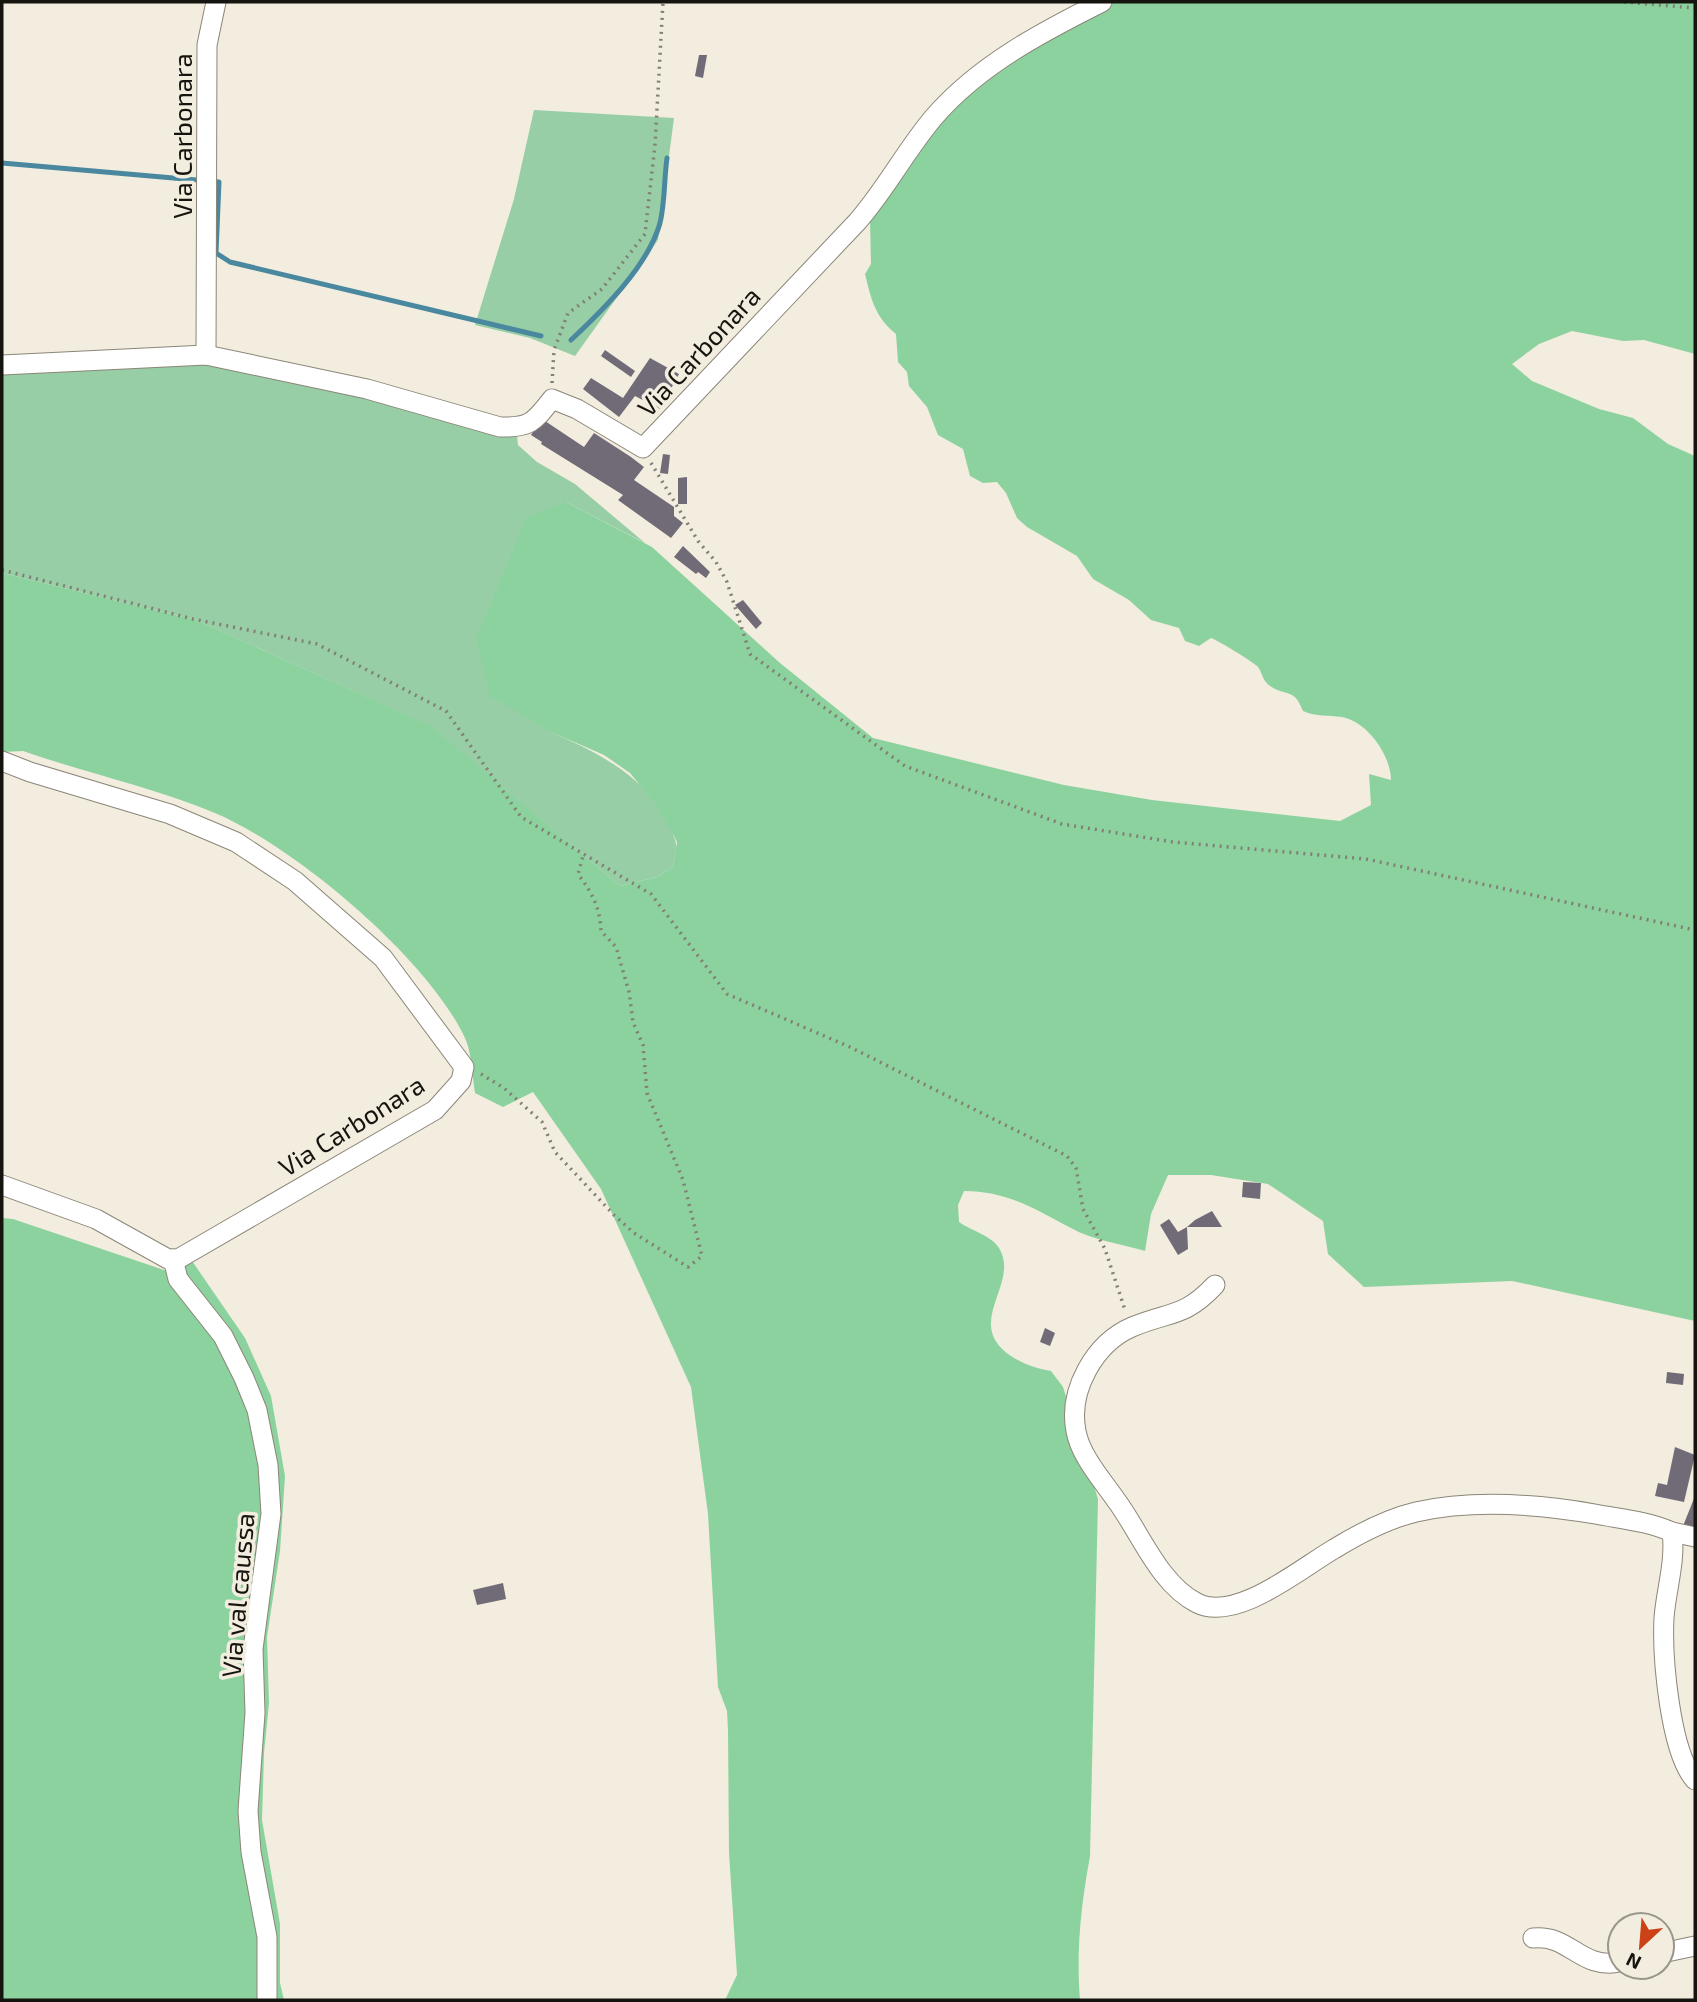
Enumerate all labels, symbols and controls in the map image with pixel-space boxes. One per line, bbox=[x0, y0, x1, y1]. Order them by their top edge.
street label: Via Carbonara bbox=[166, 53, 197, 219]
street label: Via Carbonara bbox=[630, 280, 766, 422]
street label: Via Carbonara bbox=[273, 1068, 429, 1182]
street label: Via val caussa bbox=[214, 1511, 260, 1679]
north arrow bbox=[1606, 1911, 1676, 1981]
text: N bbox=[1622, 1948, 1645, 1975]

